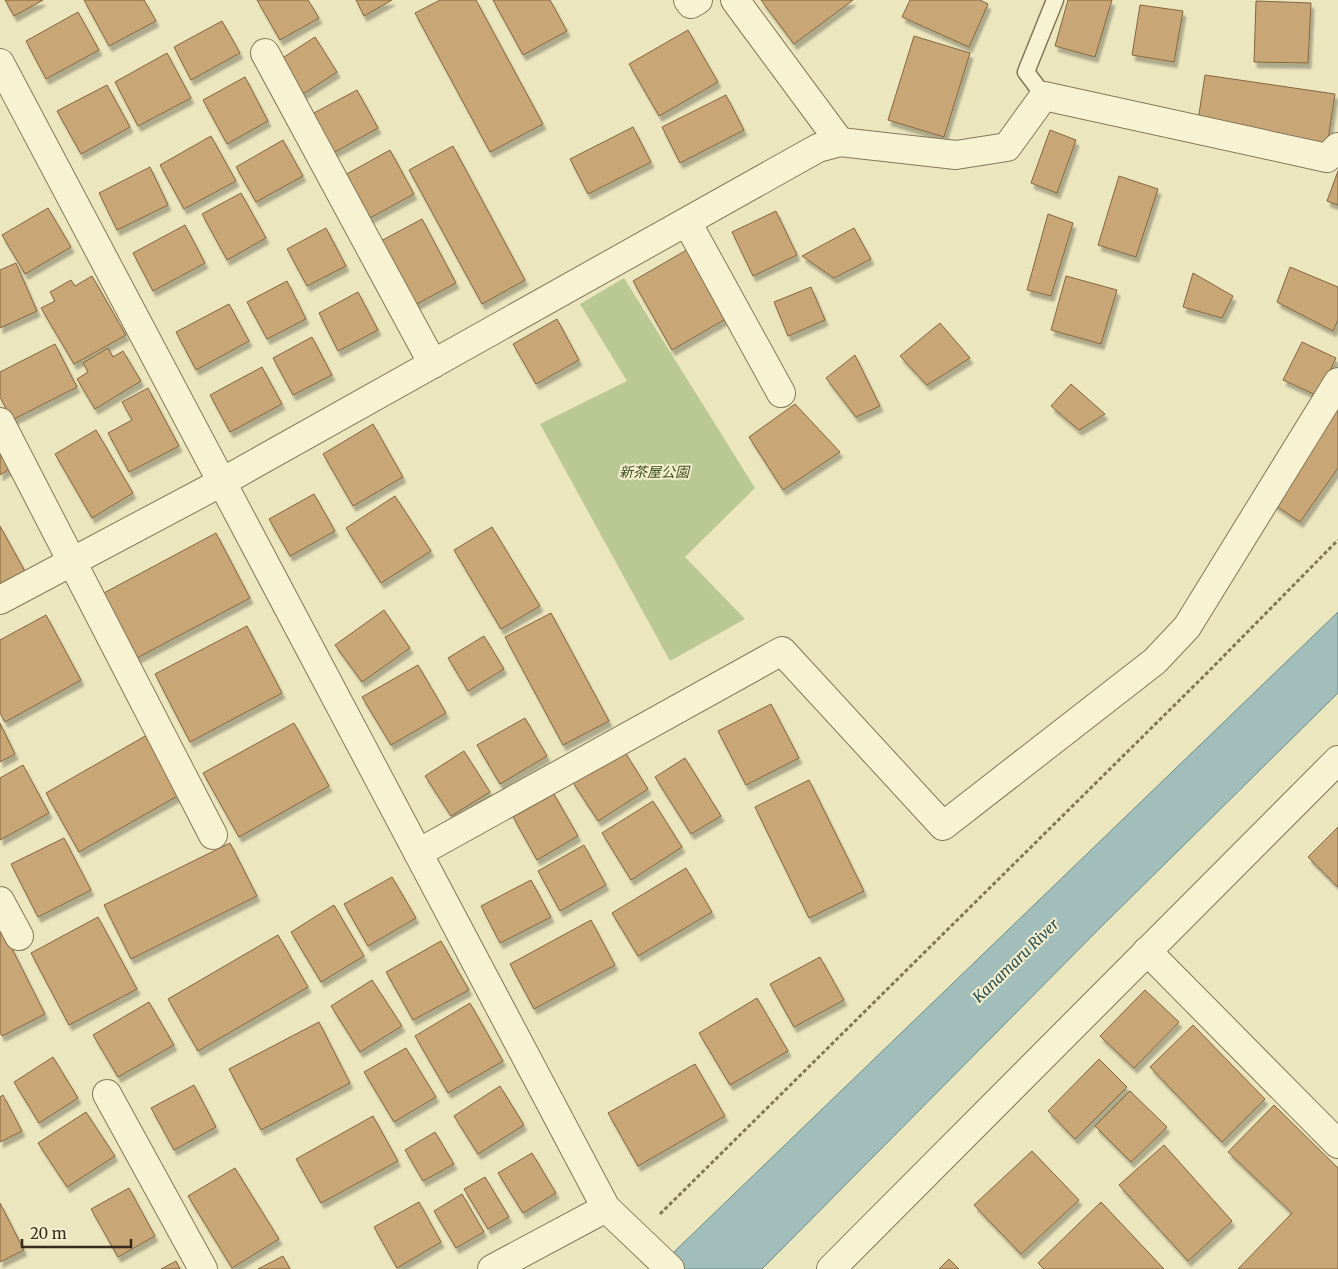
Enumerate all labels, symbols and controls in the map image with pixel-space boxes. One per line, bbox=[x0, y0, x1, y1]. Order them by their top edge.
park label: 新茶屋公園 bbox=[619, 463, 691, 481]
water label: Kanamaru River bbox=[968, 914, 1063, 1007]
scale bar bbox=[22, 1216, 131, 1248]
text: 20 m bbox=[30, 1224, 67, 1243]

